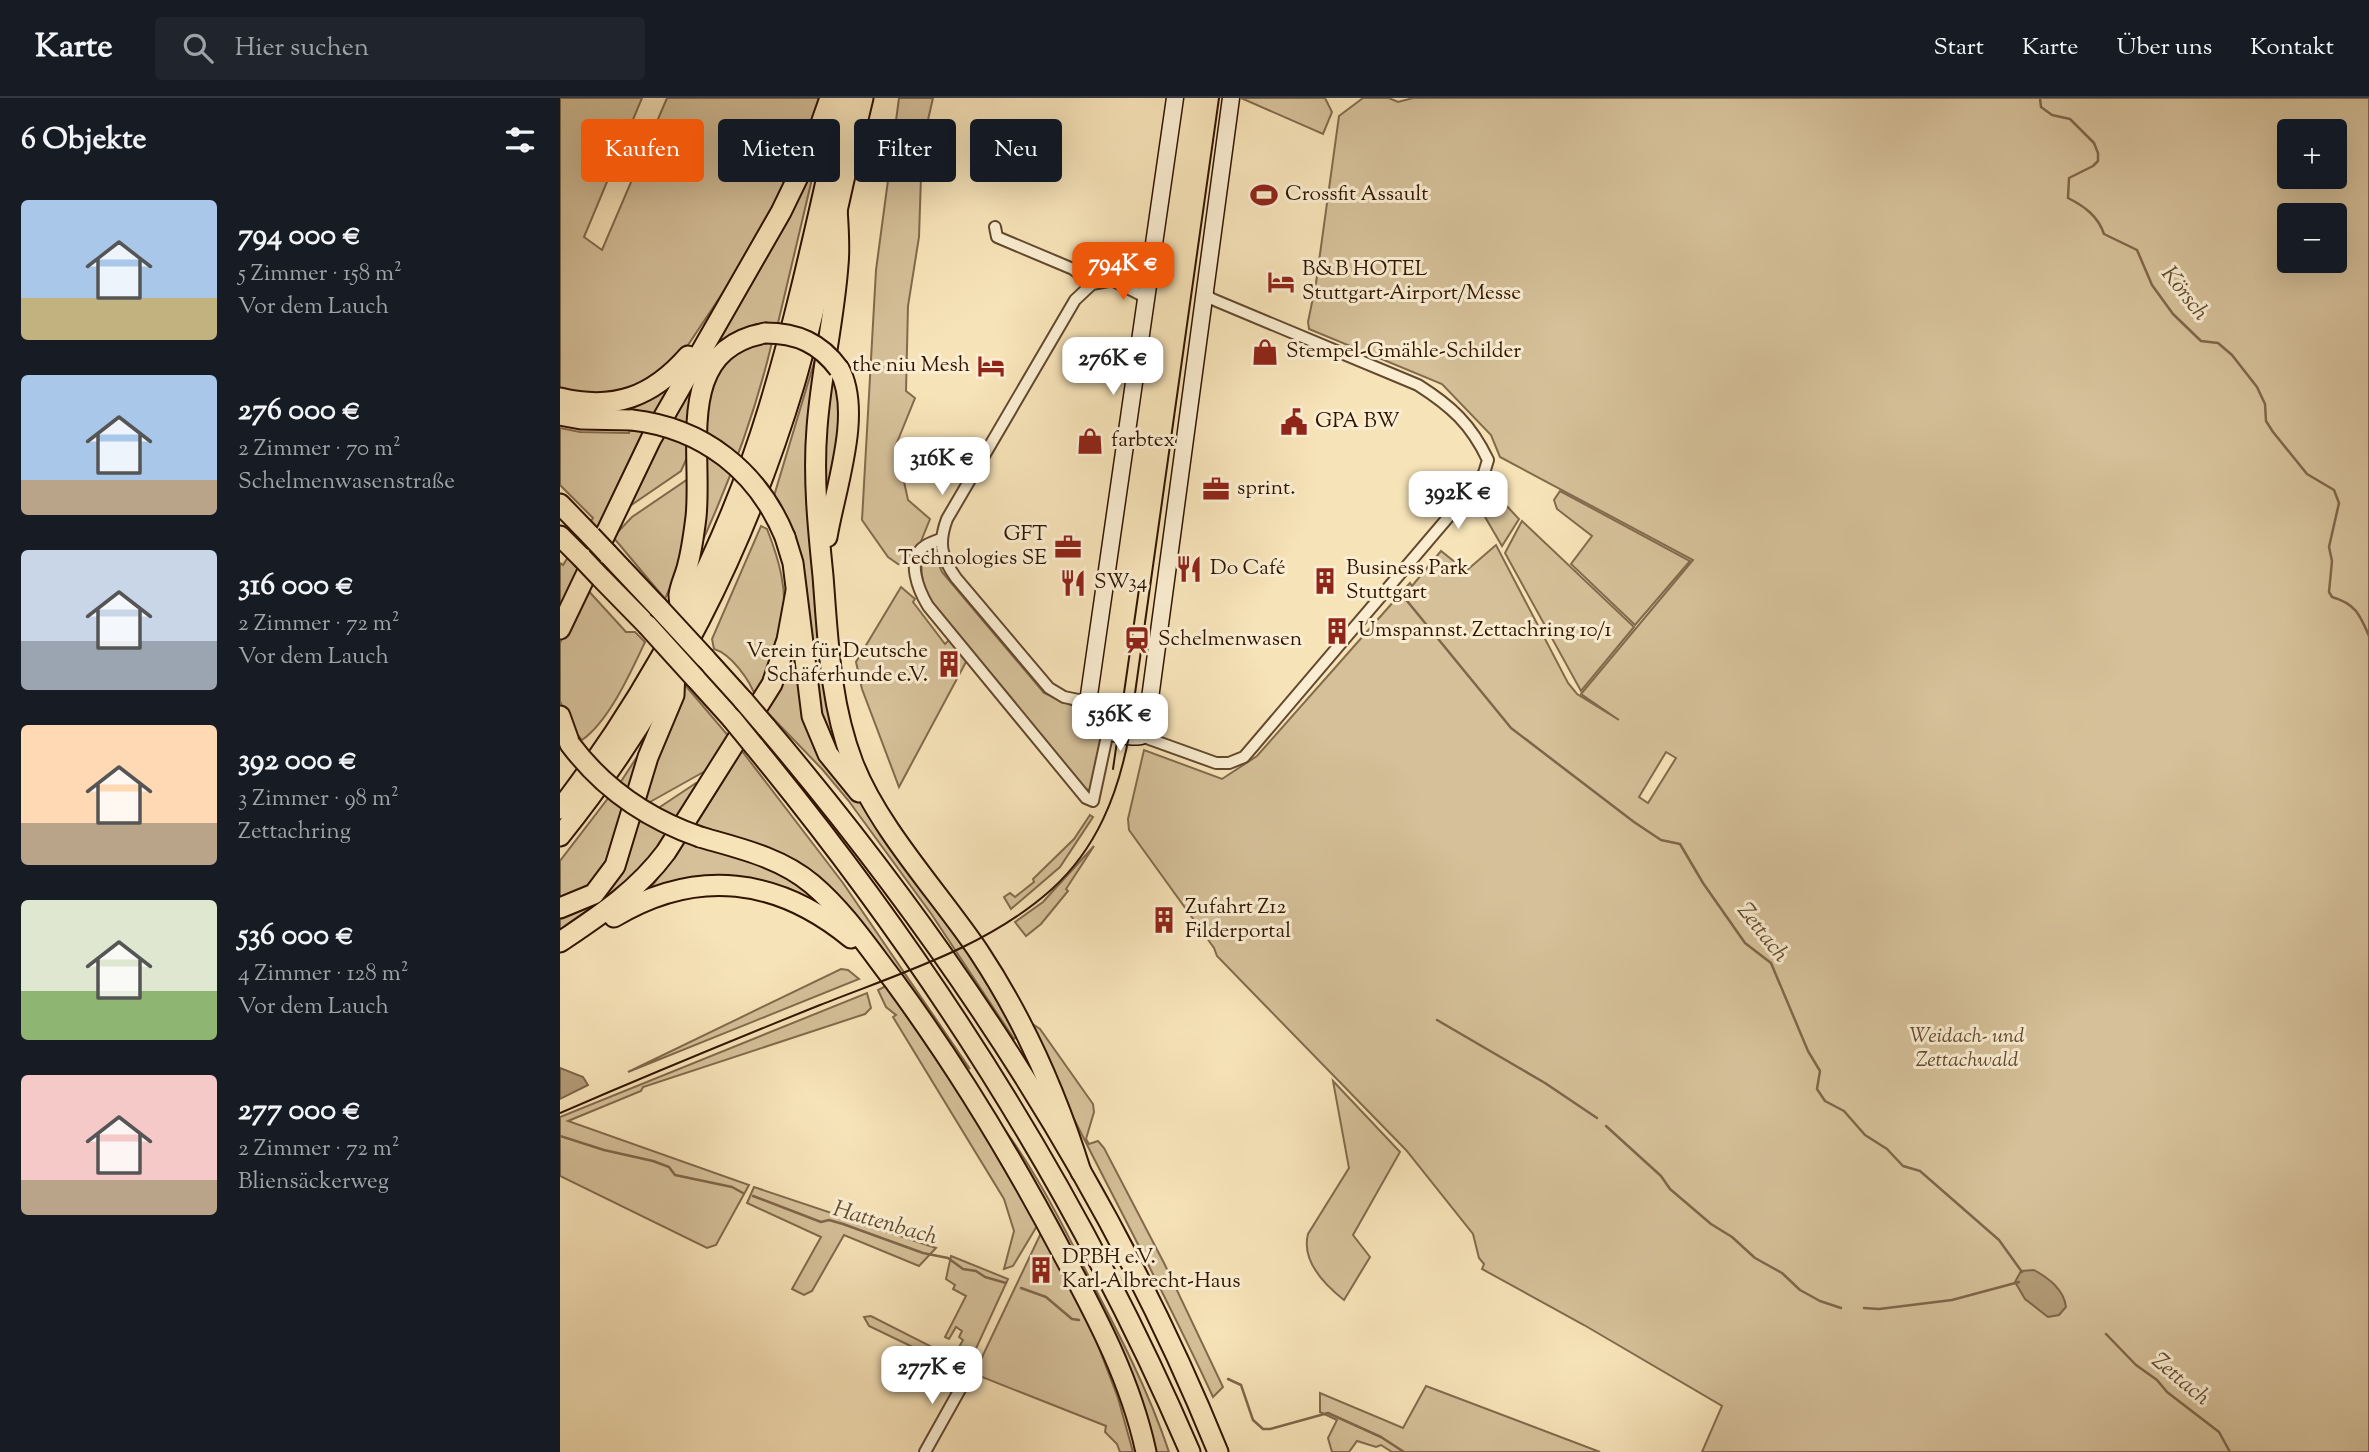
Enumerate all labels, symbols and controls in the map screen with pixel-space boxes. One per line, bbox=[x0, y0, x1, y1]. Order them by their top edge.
search box bbox=[155, 17, 645, 80]
text: Karte bbox=[35, 24, 113, 72]
icon: search bbox=[179, 29, 217, 67]
text: Hier suchen bbox=[235, 30, 369, 67]
text: Start bbox=[1933, 31, 1984, 65]
text: Karte bbox=[2022, 31, 2078, 65]
text: Über uns bbox=[2116, 31, 2212, 65]
text: Kontakt bbox=[2250, 31, 2334, 65]
text: 6 Objekte bbox=[21, 119, 147, 162]
chip: Kaufen bbox=[581, 119, 704, 182]
chip: Mieten bbox=[718, 119, 840, 182]
chip: Filter bbox=[854, 119, 956, 182]
chip: Neu bbox=[970, 119, 1062, 182]
map controls bbox=[2277, 119, 2347, 273]
button: + bbox=[2277, 119, 2347, 189]
icon: filters bbox=[501, 121, 539, 159]
sports icon: Crossfit Assault bbox=[1249, 180, 1279, 210]
place label: Crossfit Assault bbox=[1285, 180, 1428, 210]
button: − bbox=[2277, 203, 2347, 273]
text: 794 000 € bbox=[238, 215, 361, 258]
icon: home bbox=[77, 228, 161, 312]
pin: 794K € bbox=[1066, 242, 1180, 302]
text: 794K € bbox=[1088, 248, 1158, 281]
place label: B&B HOTEL Stuttgart-Airport/Messe bbox=[1302, 255, 1521, 309]
text: 5 Zimmer · 158 m² bbox=[238, 258, 402, 291]
water label: Körsch bbox=[2152, 260, 2216, 328]
hotel icon: B&B HOTEL Stuttgart-Airport/Messe bbox=[1266, 267, 1296, 297]
text: Vor dem Lauch bbox=[238, 291, 389, 324]
shop icon: Stempel-Gmähle-Schilder bbox=[1250, 337, 1280, 367]
place label: Stempel-Gmähle-Schilder bbox=[1286, 337, 1521, 367]
pin: 276K € bbox=[1056, 338, 1170, 397]
text: 276K € bbox=[1078, 343, 1148, 376]
place label: the niu Mesh bbox=[852, 351, 970, 381]
hotel icon: the niu Mesh bbox=[976, 351, 1006, 381]
text: 276 000 € bbox=[238, 390, 361, 433]
icon: home bbox=[77, 403, 161, 487]
public building icon: GPA BW bbox=[1279, 407, 1309, 437]
place label: GPA BW bbox=[1315, 407, 1400, 437]
shop icon: farbtex bbox=[1075, 426, 1105, 456]
place label: farbtex bbox=[1111, 426, 1175, 456]
text: 2 Zimmer · 70 m² bbox=[238, 433, 401, 466]
pin: 316K € bbox=[885, 438, 999, 497]
text: 316K € bbox=[910, 443, 974, 476]
text: Schelmenwasenstraße bbox=[238, 466, 455, 499]
pin: 392K € bbox=[1401, 472, 1515, 531]
office icon: sprint. bbox=[1201, 474, 1231, 504]
place label: sprint. bbox=[1237, 474, 1295, 504]
text: 392K € bbox=[1425, 477, 1491, 510]
place label: GFT Technologies SE bbox=[898, 520, 1047, 574]
office icon: GFT Technologies SE bbox=[1053, 532, 1083, 562]
restaurant icon: Do Café bbox=[1174, 554, 1204, 584]
place label: Do Café bbox=[1210, 554, 1286, 584]
place label: Business Park Stuttgart bbox=[1346, 554, 1469, 608]
text: 316 000 € bbox=[238, 565, 354, 608]
building icon: Business Park Stuttgart bbox=[1310, 566, 1340, 596]
restaurant icon: SW34 bbox=[1058, 568, 1088, 598]
place label: SW34 bbox=[1094, 568, 1147, 598]
icon: home bbox=[77, 578, 161, 662]
text: 2 Zimmer · 72 m² bbox=[238, 608, 400, 641]
building icon: Umspannst. Zettachring 10/1 bbox=[1322, 616, 1352, 646]
place label: Umspannst. Zettachring 10/1 bbox=[1358, 616, 1612, 646]
station icon: Schelmenwasen bbox=[1122, 625, 1152, 655]
place label: Schelmenwasen bbox=[1158, 625, 1302, 655]
place label: Verein für Deutsche Schäferhunde e.V. bbox=[746, 637, 928, 691]
text: Vor dem Lauch bbox=[238, 641, 389, 674]
building icon: Verein für Deutsche Schäferhunde e.V. bbox=[934, 649, 964, 679]
pin: 536K € bbox=[1063, 694, 1177, 753]
text: 536K € bbox=[1088, 699, 1152, 732]
text: 392 000 € bbox=[238, 740, 357, 783]
icon: home bbox=[77, 753, 161, 837]
text: 3 Zimmer · 98 m² bbox=[238, 783, 399, 816]
text: Zettachring bbox=[238, 816, 351, 849]
place label: Zufahrt Z12 Filderportal bbox=[1185, 893, 1291, 947]
water label: Zettach bbox=[1728, 896, 1796, 970]
building icon: Zufahrt Z12 Filderportal bbox=[1149, 905, 1179, 935]
text: 536 000 € bbox=[238, 915, 354, 958]
icon: home bbox=[77, 928, 161, 1012]
text: 4 Zimmer · 128 m² bbox=[238, 958, 408, 991]
text: Vor dem Lauch bbox=[238, 991, 389, 1024]
park label: Weidach- und Zettachwald bbox=[1910, 1022, 2025, 1076]
text: 277 000 € bbox=[238, 1090, 361, 1133]
icon: home bbox=[77, 1103, 161, 1187]
text: 2 Zimmer · 72 m² bbox=[238, 1133, 400, 1166]
text: Bliensäckerweg bbox=[238, 1166, 389, 1199]
water label: Hattenbach bbox=[829, 1193, 941, 1255]
place label: DPBH e.V. Karl-Albrecht-Haus bbox=[1062, 1243, 1241, 1297]
building icon: DPBH e.V. Karl-Albrecht-Haus bbox=[1026, 1255, 1056, 1285]
pin: 277K € bbox=[875, 1346, 989, 1406]
water label: Zettach bbox=[2143, 1346, 2217, 1414]
text: 277K € bbox=[897, 1352, 967, 1385]

